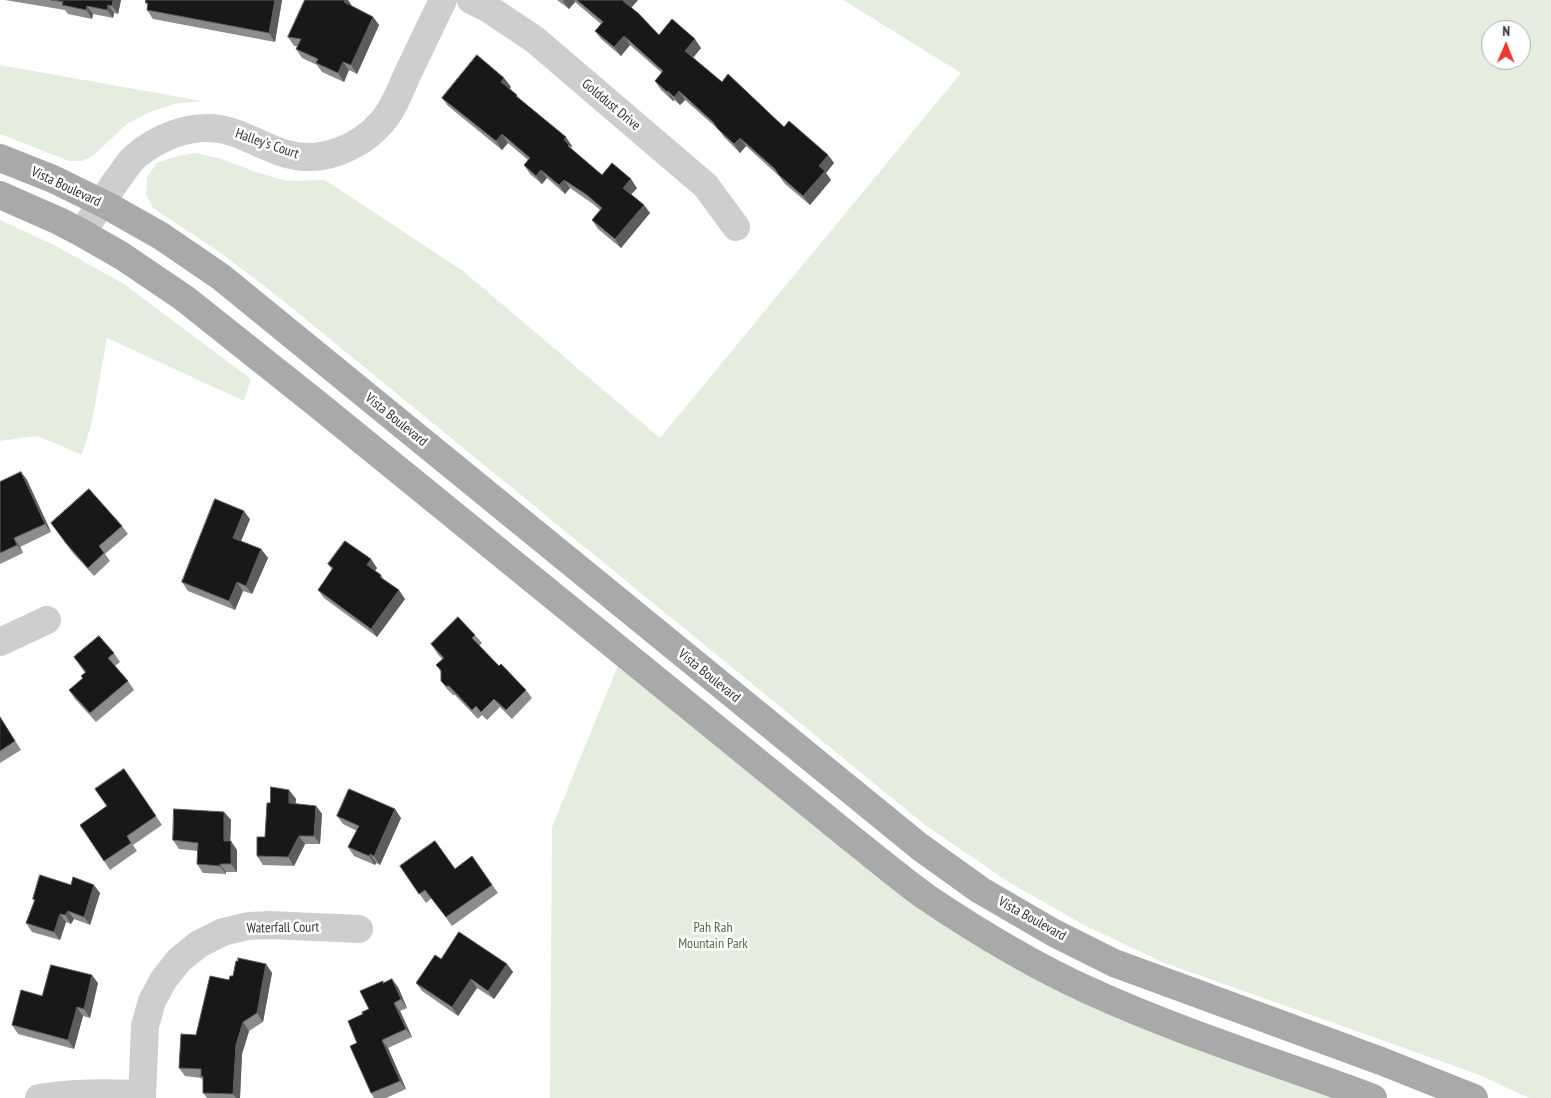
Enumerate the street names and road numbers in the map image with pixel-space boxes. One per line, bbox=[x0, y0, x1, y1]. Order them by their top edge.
street label: Golddust Drive bbox=[578, 76, 644, 134]
street label: Halley's Court bbox=[233, 125, 301, 163]
street label: Vista Boulevard bbox=[28, 164, 104, 210]
street label: Vista Boulevard bbox=[362, 390, 430, 450]
street label: Vista Boulevard bbox=[675, 646, 743, 706]
street label: Vista Boulevard bbox=[995, 893, 1069, 945]
street label: Waterfall Court bbox=[246, 919, 320, 937]

